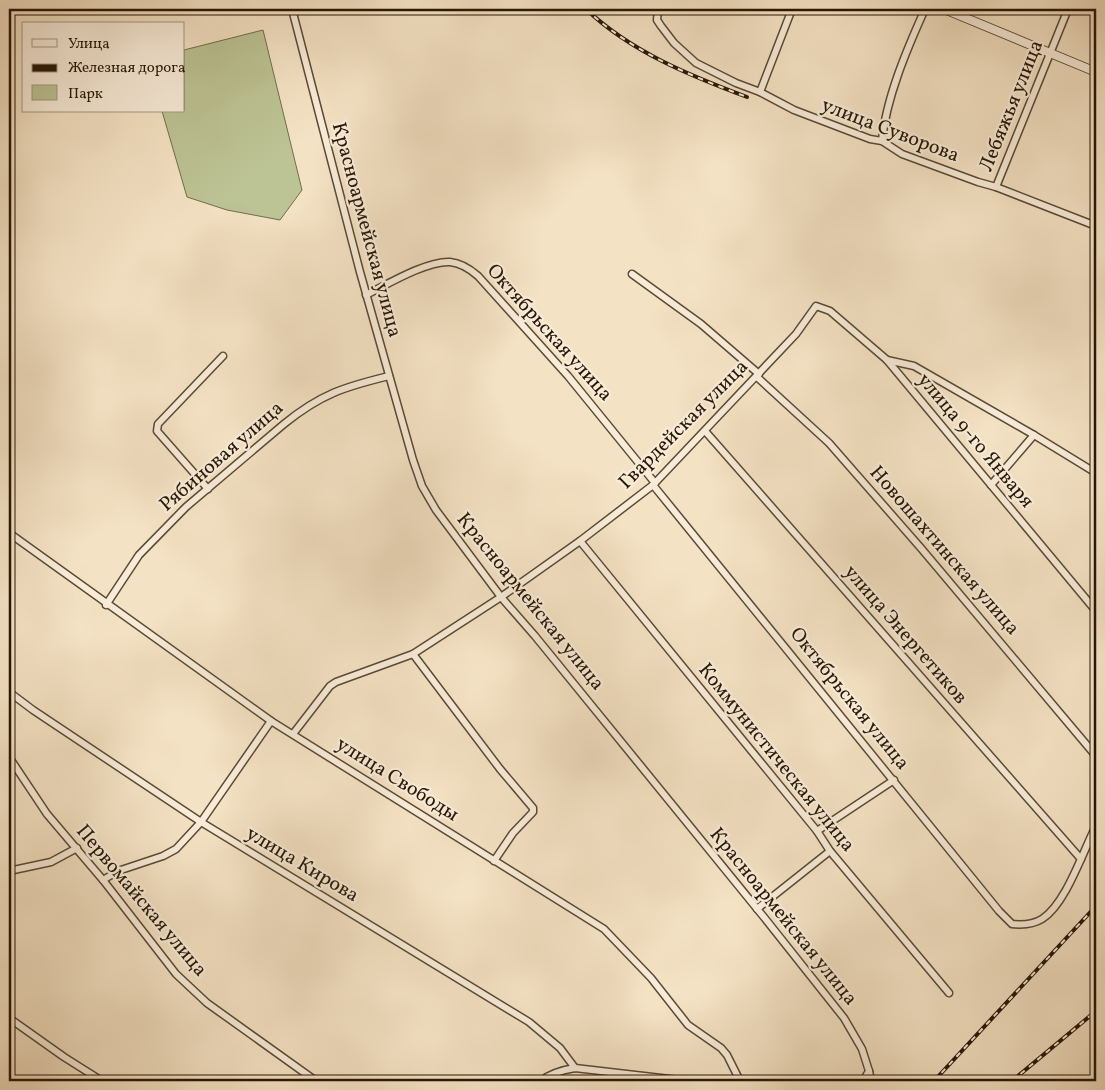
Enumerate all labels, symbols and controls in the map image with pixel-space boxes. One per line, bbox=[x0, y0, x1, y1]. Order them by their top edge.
legend bbox=[22, 22, 185, 112]
text: Улица bbox=[68, 34, 110, 55]
street label: Лебяжья улица bbox=[973, 36, 1051, 176]
text: Железная дорога bbox=[68, 58, 185, 79]
text: Парк bbox=[68, 84, 103, 105]
street label: улица Суворова bbox=[817, 92, 963, 170]
street label: Красноармейская улица bbox=[324, 119, 408, 341]
street label: Октябрьская улица bbox=[480, 258, 618, 408]
street label: Гвардейская улица bbox=[613, 354, 755, 496]
street label: улица 9-го Января bbox=[910, 367, 1040, 515]
street label: Рябиновая улица bbox=[154, 395, 290, 519]
street label: Новошахтинская улица bbox=[862, 460, 1026, 642]
street label: Красноармейская улица bbox=[449, 507, 611, 697]
street label: улица Энергетиков bbox=[837, 559, 973, 711]
street label: Октябрьская улица bbox=[783, 622, 915, 776]
street label: Коммунистическая улица bbox=[691, 658, 861, 858]
street label: улица Свободы bbox=[330, 731, 464, 829]
street label: Первомайская улица bbox=[69, 819, 213, 983]
street label: улица Кирова bbox=[240, 820, 364, 910]
street label: Красноармейская улица bbox=[702, 822, 864, 1012]

